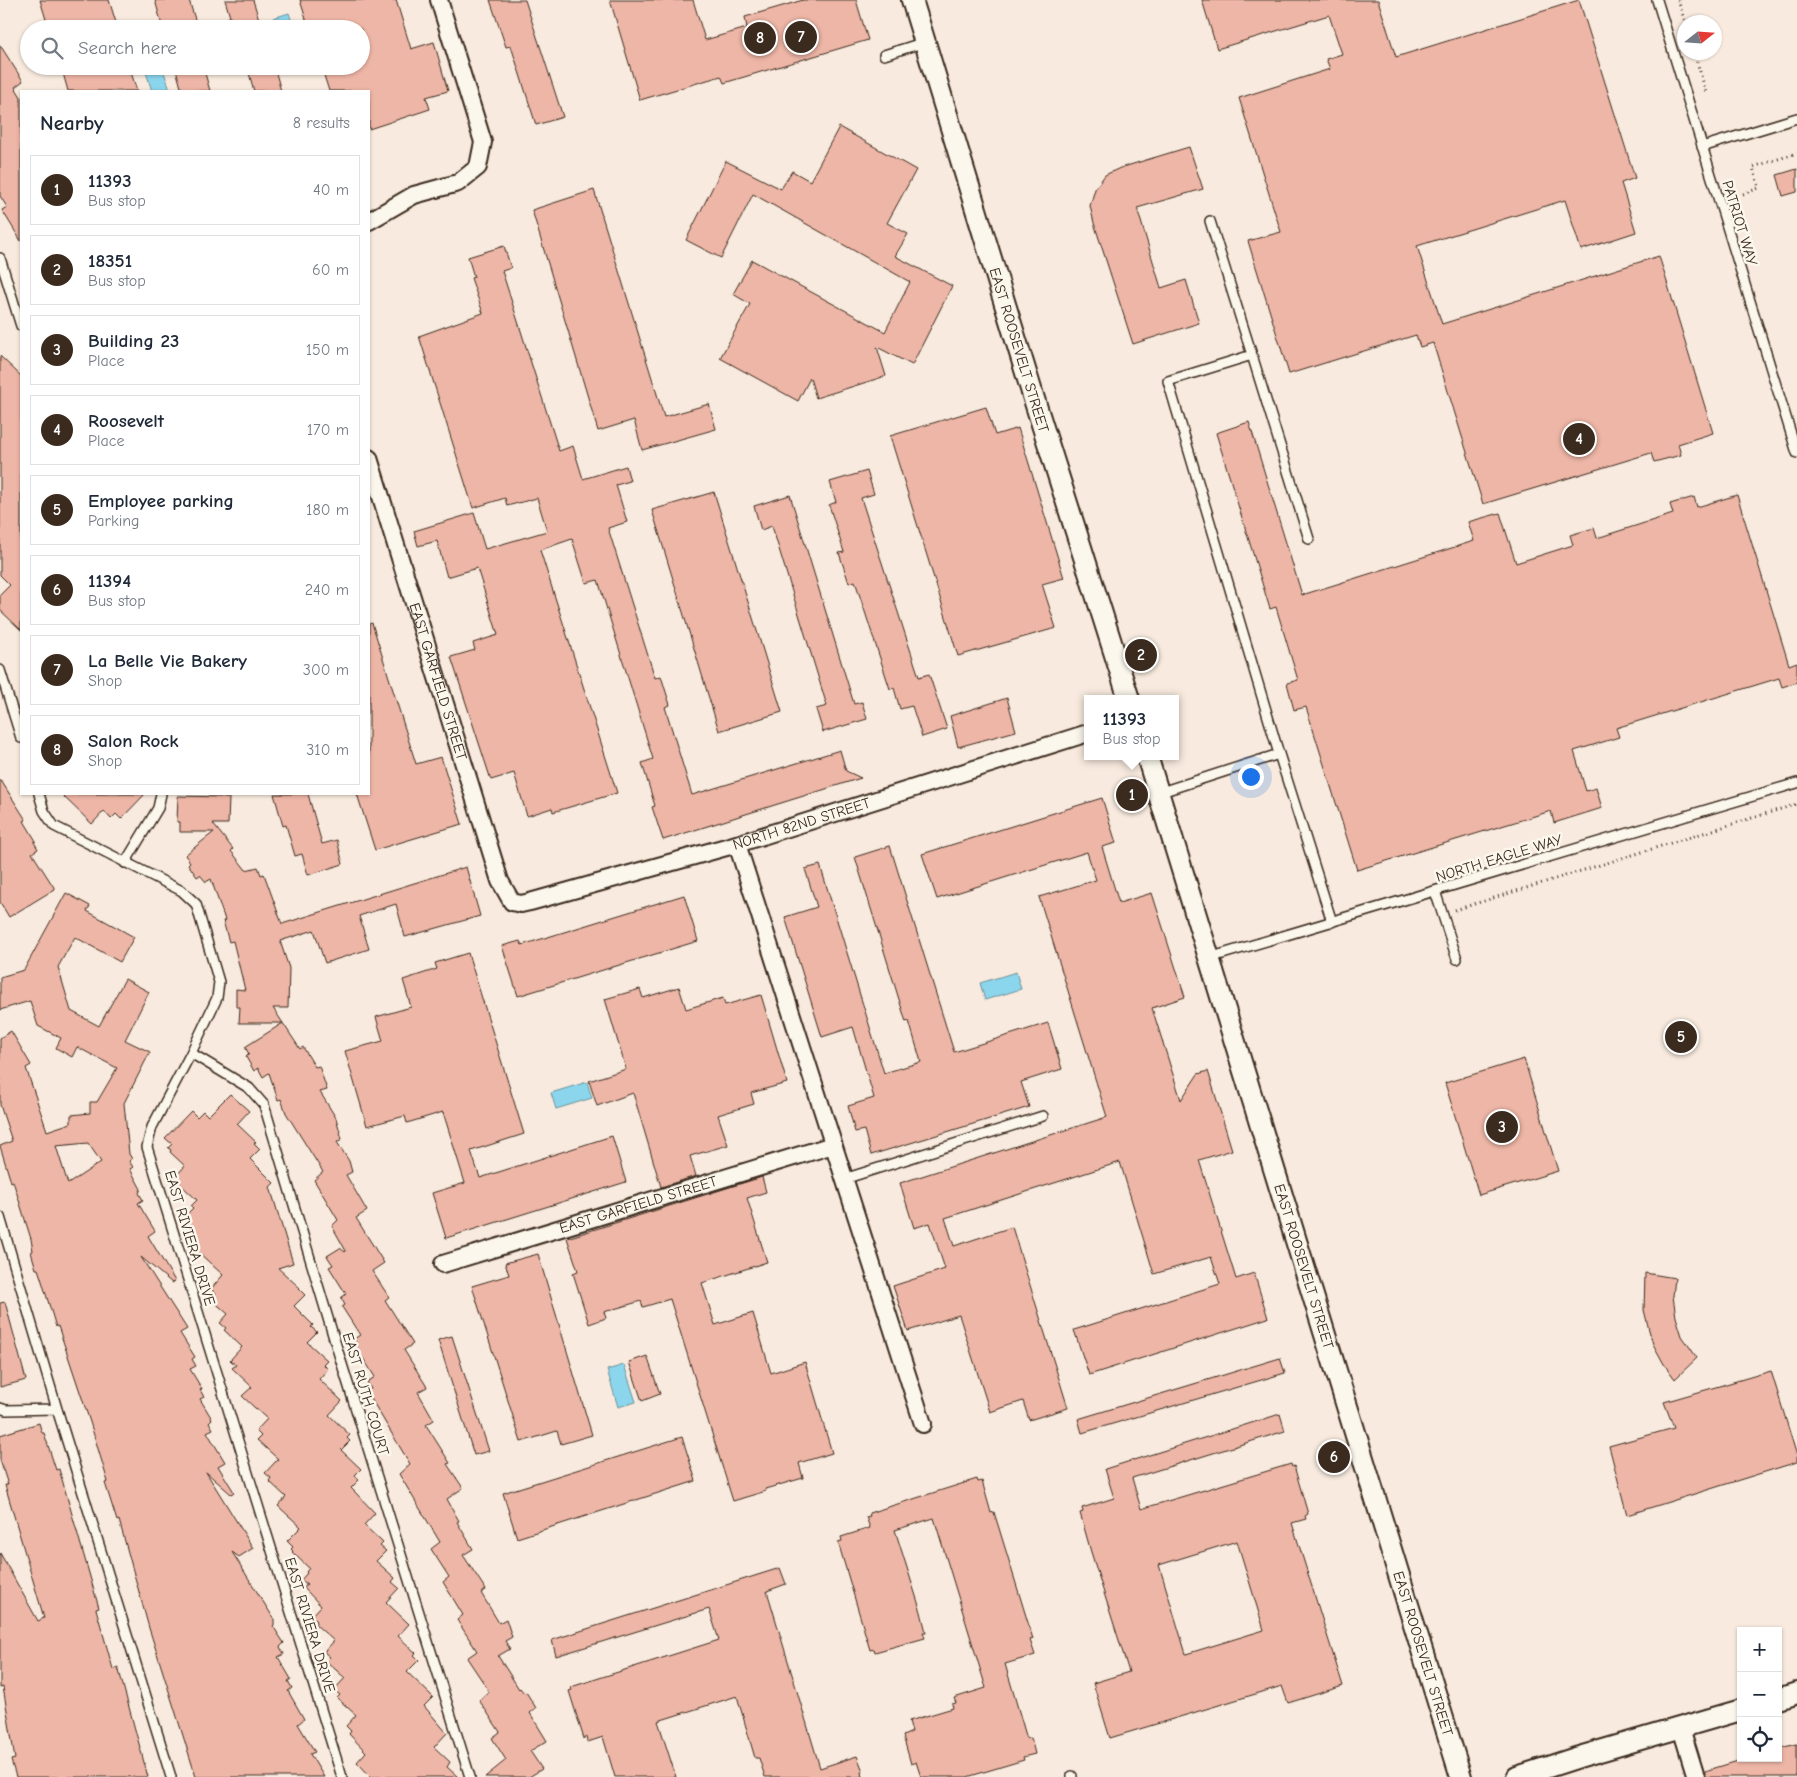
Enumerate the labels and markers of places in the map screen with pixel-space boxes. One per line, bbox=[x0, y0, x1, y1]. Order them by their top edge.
pin: 7 bbox=[785, 18, 817, 56]
pin: 8 bbox=[744, 19, 776, 57]
pin: 4 bbox=[1563, 420, 1595, 458]
pin: 2 bbox=[1125, 636, 1157, 674]
pin: 1 bbox=[1116, 776, 1148, 814]
pin: 5 bbox=[1665, 1018, 1697, 1056]
pin: 3 bbox=[1486, 1108, 1518, 1146]
pin: 6 bbox=[1318, 1438, 1350, 1476]

